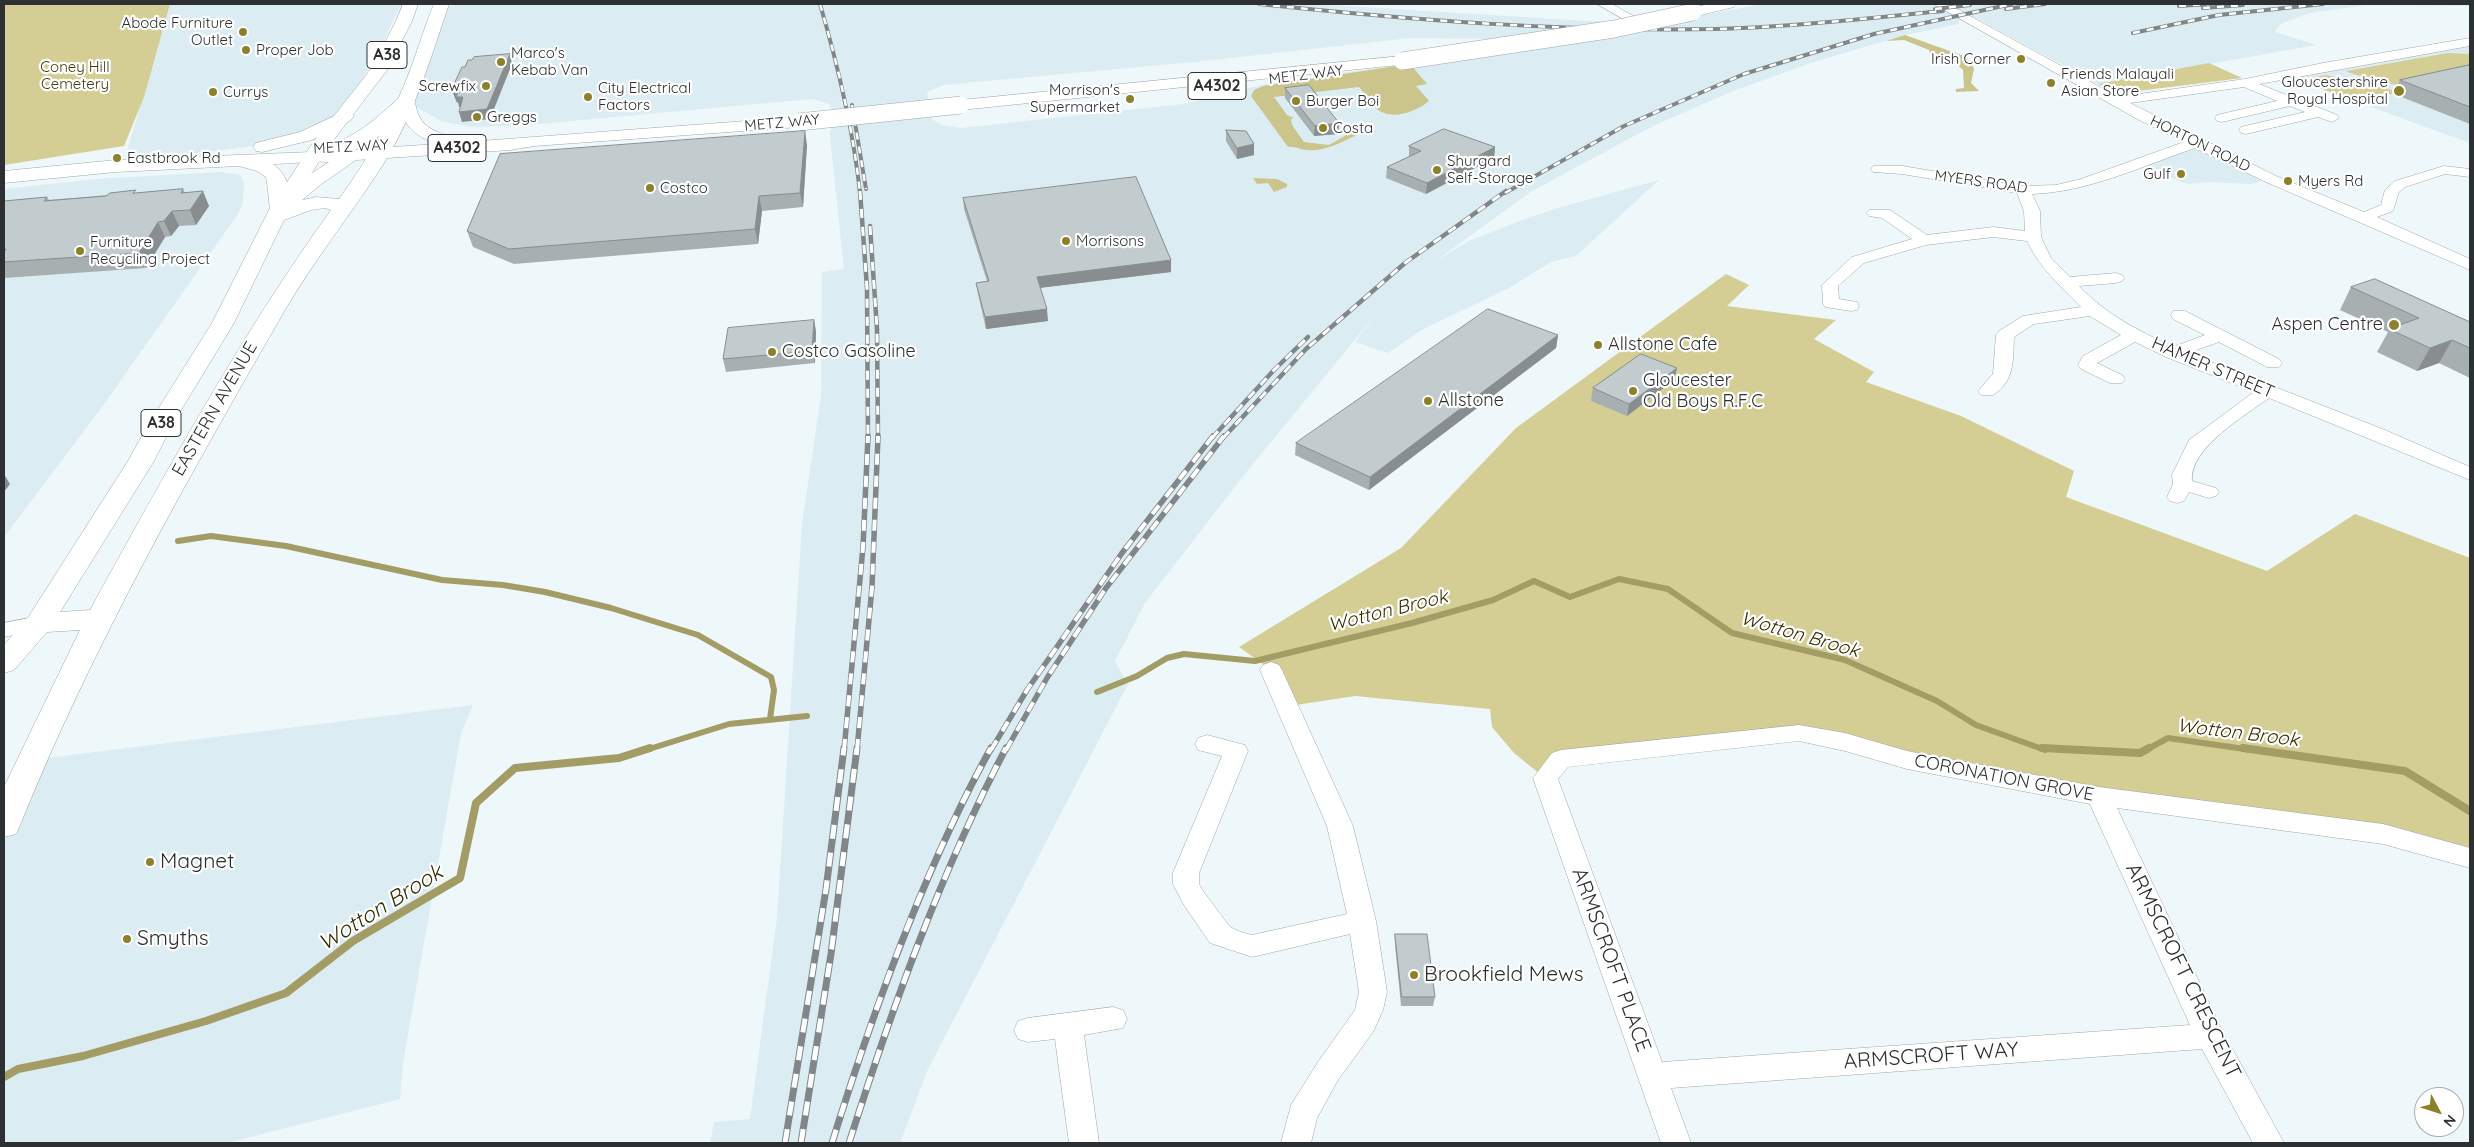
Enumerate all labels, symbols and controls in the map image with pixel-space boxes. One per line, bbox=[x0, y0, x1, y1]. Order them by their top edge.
place label: Abode Furniture Outlet bbox=[121, 14, 233, 49]
marker: Abode Furniture Outlet bbox=[237, 26, 249, 38]
place label: Proper Job bbox=[256, 41, 334, 59]
road number: A38 bbox=[367, 42, 407, 68]
marker: Proper Job bbox=[240, 44, 252, 56]
place label: Marco's Kebab Van bbox=[511, 44, 588, 79]
place label: Irish Corner bbox=[1931, 50, 2011, 68]
marker: Irish Corner bbox=[2015, 53, 2027, 65]
marker: Marco's Kebab Van bbox=[495, 56, 507, 68]
park label: Coney Hill Cemetery bbox=[40, 58, 110, 93]
street label: METZ WAY bbox=[1268, 61, 1344, 89]
place label: Friends Malayali Asian Store bbox=[2061, 65, 2174, 100]
road number: A4302 bbox=[1188, 72, 1246, 100]
place label: Gloucestershire Royal Hospital bbox=[2281, 73, 2388, 108]
place label: Screwfix bbox=[419, 77, 476, 95]
marker: Friends Malayali Asian Store bbox=[2045, 77, 2057, 89]
place label: City Electrical Factors bbox=[598, 79, 691, 114]
marker: Screwfix bbox=[480, 80, 492, 92]
place label: Morrison's Supermarket bbox=[1030, 81, 1120, 116]
place label: Currys bbox=[223, 83, 268, 101]
marker: Gloucestershire Royal Hospital bbox=[2392, 84, 2406, 98]
marker: Currys bbox=[207, 86, 219, 98]
marker: City Electrical Factors bbox=[582, 91, 594, 103]
place label: Burger Boi bbox=[1306, 92, 1379, 110]
marker: Morrison's Supermarket bbox=[1124, 93, 1136, 105]
marker: Burger Boi bbox=[1290, 95, 1302, 107]
place label: Greggs bbox=[487, 108, 537, 126]
marker: Greggs bbox=[471, 111, 483, 123]
street label: METZ WAY bbox=[744, 111, 820, 135]
street label: HORTON ROAD bbox=[2147, 112, 2253, 176]
place label: Costa bbox=[1333, 119, 1373, 137]
marker: Costa bbox=[1317, 122, 1329, 134]
road number: A4302 bbox=[428, 134, 486, 162]
street label: METZ WAY bbox=[313, 136, 389, 158]
place label: Eastbrook Rd bbox=[127, 149, 221, 167]
marker: Eastbrook Rd bbox=[111, 152, 123, 164]
place label: Shurgard Self-Storage bbox=[1447, 152, 1533, 187]
marker: Shurgard Self-Storage bbox=[1431, 164, 1443, 176]
place label: Gulf bbox=[2143, 165, 2171, 183]
street label: MYERS ROAD bbox=[1933, 167, 2029, 197]
marker: Gulf bbox=[2175, 168, 2187, 180]
place label: Myers Rd bbox=[2298, 172, 2363, 190]
marker: Myers Rd bbox=[2282, 175, 2294, 187]
place label: Costco bbox=[660, 179, 708, 197]
marker: Costco bbox=[644, 182, 656, 194]
place label: Morrisons bbox=[1076, 232, 1144, 250]
place label: Furniture Recycling Project bbox=[90, 233, 210, 268]
marker: Morrisons bbox=[1060, 235, 1072, 247]
marker: Furniture Recycling Project bbox=[74, 245, 86, 257]
place label: Aspen Centre bbox=[2271, 314, 2383, 336]
marker: Aspen Centre bbox=[2387, 318, 2401, 332]
street label: HAMER STREET bbox=[2148, 332, 2278, 404]
place label: Allstone Cafe bbox=[1608, 334, 1717, 356]
street label: EASTERN AVENUE bbox=[168, 338, 262, 480]
marker: Allstone Cafe bbox=[1592, 339, 1604, 351]
place label: Costco Gasoline bbox=[782, 341, 916, 363]
marker: Costco Gasoline bbox=[766, 346, 778, 358]
place label: Gloucester Old Boys R.F.C bbox=[1643, 370, 1763, 412]
marker: Gloucester Old Boys R.F.C bbox=[1627, 385, 1639, 397]
place label: Allstone bbox=[1438, 390, 1504, 412]
marker: Allstone bbox=[1422, 395, 1434, 407]
road number: A38 bbox=[141, 409, 181, 436]
water label: Wotton Brook bbox=[1326, 585, 1450, 637]
water label: Wotton Brook bbox=[1738, 607, 1862, 663]
water label: Wotton Brook bbox=[2176, 714, 2300, 752]
street label: CORONATION GROVE bbox=[1912, 750, 2096, 806]
place label: Magnet bbox=[160, 849, 234, 875]
marker: Magnet bbox=[144, 856, 156, 868]
water label: Wotton Brook bbox=[314, 859, 448, 957]
street label: ARMSCROFT CRESCENT bbox=[2120, 859, 2246, 1083]
street label: ARMSCROFT PLACE bbox=[1566, 865, 1656, 1055]
place label: Smyths bbox=[137, 926, 209, 952]
marker: Smyths bbox=[121, 933, 133, 945]
place label: Brookfield Mews bbox=[1424, 962, 1584, 988]
marker: Brookfield Mews bbox=[1408, 969, 1420, 981]
street label: ARMSCROFT WAY bbox=[1843, 1037, 2019, 1075]
north arrow bbox=[2414, 1087, 2464, 1137]
text: N bbox=[2440, 1111, 2460, 1131]

